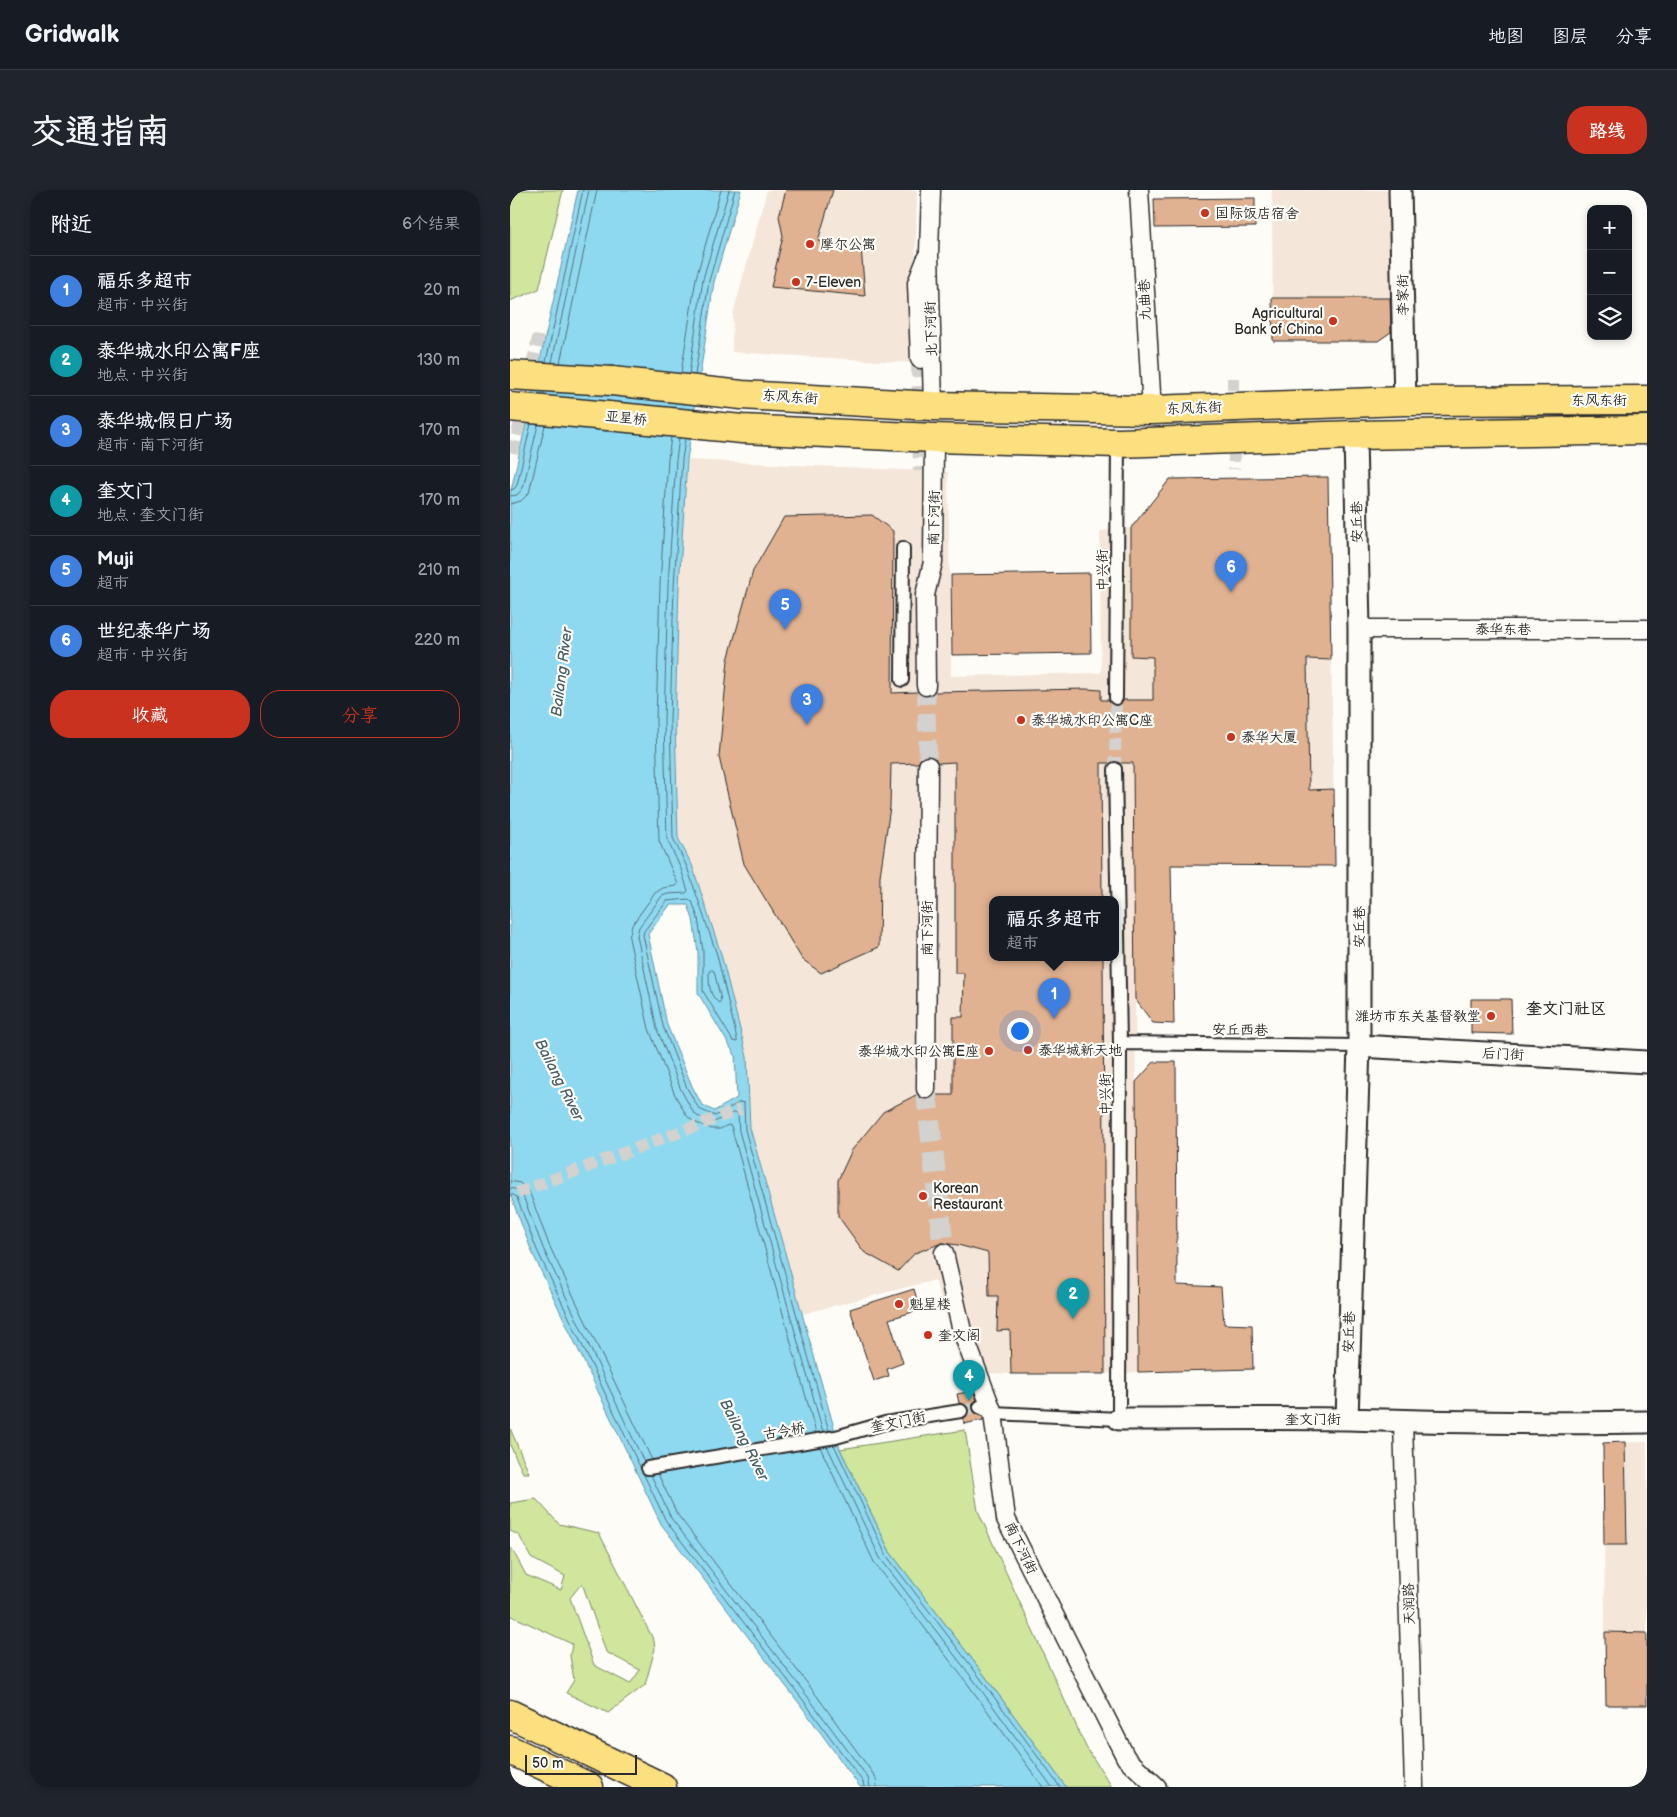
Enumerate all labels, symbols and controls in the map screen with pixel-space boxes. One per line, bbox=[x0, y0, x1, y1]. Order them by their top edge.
text: Gridwalk bbox=[25, 20, 119, 49]
text: 地图 bbox=[1488, 26, 1524, 47]
text: 图层 bbox=[1552, 26, 1588, 47]
text: 分享 bbox=[1616, 26, 1652, 47]
button: 路线 bbox=[1567, 106, 1647, 154]
text: 交通指南 bbox=[30, 111, 170, 154]
place label: 国际饭店宿舍 bbox=[1215, 205, 1299, 222]
map controls bbox=[1587, 205, 1632, 340]
button: + bbox=[1587, 205, 1632, 250]
marker: 国际饭店宿舍 bbox=[1199, 207, 1211, 219]
text: 附近 bbox=[50, 212, 92, 237]
text: 6个结果 bbox=[402, 215, 460, 234]
place label: 摩尔公寓 bbox=[820, 236, 876, 253]
marker: 摩尔公寓 bbox=[804, 238, 816, 250]
button: − bbox=[1587, 250, 1632, 295]
text: 福乐多超市 bbox=[97, 270, 192, 293]
place label: 7-Eleven bbox=[806, 274, 861, 291]
street label: 李家街 bbox=[1394, 274, 1412, 316]
marker: 7-Eleven bbox=[790, 276, 802, 288]
street label: 九曲巷 bbox=[1135, 278, 1155, 321]
text: 1 bbox=[63, 281, 69, 300]
text: 20 m bbox=[424, 281, 460, 300]
button: layers bbox=[1587, 295, 1632, 340]
text: 超市 · 中兴街 bbox=[97, 296, 187, 315]
street label: 北下河街 bbox=[922, 301, 940, 357]
place label: Agricultural Bank of China bbox=[1234, 305, 1323, 338]
marker: Agricultural Bank of China bbox=[1327, 315, 1339, 327]
text: 泰华城水印公寓F座 bbox=[97, 340, 260, 363]
text: 2 bbox=[61, 351, 71, 370]
text: 130 m bbox=[417, 351, 460, 370]
text: 地点 · 中兴街 bbox=[97, 366, 187, 385]
street label: 东风东街 bbox=[761, 387, 819, 407]
street label: 东风东街 bbox=[1571, 392, 1627, 409]
street label: 东风东街 bbox=[1166, 399, 1222, 417]
street label: 亚星桥 bbox=[604, 407, 648, 429]
text: 泰华城·假日广场 bbox=[97, 410, 233, 433]
text: 3 bbox=[61, 421, 71, 440]
text: 170 m bbox=[419, 421, 460, 440]
text: 超市 · 南下河街 bbox=[97, 436, 203, 455]
text: 奎文门 bbox=[97, 480, 154, 503]
street label: 南下河街 bbox=[925, 490, 943, 546]
text: 4 bbox=[61, 491, 71, 510]
text: 170 m bbox=[419, 491, 460, 510]
street label: 安丘巷 bbox=[1348, 500, 1366, 543]
text: 地点 · 奎文门街 bbox=[97, 506, 203, 525]
text: Muji bbox=[97, 548, 134, 571]
street label: 中兴街 bbox=[1094, 549, 1111, 591]
pin: 6 bbox=[1215, 551, 1247, 592]
text: 5 bbox=[61, 561, 71, 580]
text: 210 m bbox=[418, 561, 460, 580]
text: 超市 bbox=[97, 574, 129, 593]
pin: 5 bbox=[769, 589, 801, 630]
text: 世纪泰华广场 bbox=[97, 620, 211, 643]
street label: 泰华东巷 bbox=[1475, 621, 1532, 638]
water label: Bailang River bbox=[547, 625, 577, 718]
text: 6 bbox=[61, 631, 71, 650]
text: 220 m bbox=[414, 631, 460, 650]
text: 超市 · 中兴街 bbox=[97, 646, 187, 665]
pin: 3 bbox=[791, 684, 823, 725]
button: 收藏 bbox=[50, 690, 250, 738]
button: 分享 bbox=[260, 690, 460, 738]
place label: 泰华城水印公寓C座 bbox=[1031, 712, 1153, 729]
marker: 泰华城水印公寓C座 bbox=[1015, 714, 1027, 726]
place label: 泰华大厦 bbox=[1241, 729, 1297, 746]
marker: 泰华大厦 bbox=[1225, 731, 1237, 743]
popup bbox=[989, 896, 1119, 961]
street label: 南下河街 bbox=[919, 900, 936, 956]
street label: 安丘巷 bbox=[1351, 905, 1368, 948]
text: 福乐多超市 bbox=[1006, 908, 1102, 931]
text: 超市 bbox=[1006, 934, 1039, 953]
pin: 1 bbox=[1038, 978, 1070, 1019]
district label: 奎文门社区 bbox=[1526, 1000, 1606, 1019]
place label: 潍坊市东关基督教堂 bbox=[1355, 1008, 1481, 1025]
marker: 潍坊市东关基督教堂 bbox=[1485, 1010, 1497, 1022]
your location bbox=[1007, 1018, 1033, 1044]
street label: 安丘西巷 bbox=[1212, 1021, 1269, 1039]
water label: Bailang River bbox=[530, 1036, 589, 1126]
place label: 泰华城新天地 bbox=[1038, 1042, 1122, 1059]
place label: 泰华城水印公寓E座 bbox=[858, 1043, 979, 1060]
marker: 泰华城新天地 bbox=[1022, 1044, 1034, 1056]
street label: 后门街 bbox=[1482, 1044, 1524, 1064]
marker: 泰华城水印公寓E座 bbox=[983, 1045, 995, 1057]
street label: 中兴街 bbox=[1097, 1073, 1114, 1115]
place label: Korean Restaurant bbox=[933, 1180, 1003, 1213]
marker: Korean Restaurant bbox=[917, 1190, 929, 1202]
pin: 2 bbox=[1057, 1278, 1089, 1319]
place label: 魁星楼 bbox=[909, 1296, 951, 1313]
marker: 魁星楼 bbox=[893, 1298, 905, 1310]
street label: 安丘巷 bbox=[1340, 1310, 1358, 1353]
place label: 奎文阁 bbox=[938, 1327, 980, 1344]
marker: 奎文阁 bbox=[922, 1329, 934, 1341]
pin: 4 bbox=[953, 1360, 985, 1401]
water label: Bailang River bbox=[715, 1396, 774, 1486]
street label: 奎文门街 bbox=[869, 1408, 927, 1436]
street label: 奎文门街 bbox=[1285, 1411, 1341, 1428]
street label: 古今桥 bbox=[762, 1419, 806, 1443]
street label: 南下河街 bbox=[1001, 1519, 1041, 1577]
street label: 天润路 bbox=[1400, 1583, 1418, 1625]
scale bar bbox=[525, 1752, 638, 1775]
text: 50 m bbox=[532, 1755, 564, 1772]

